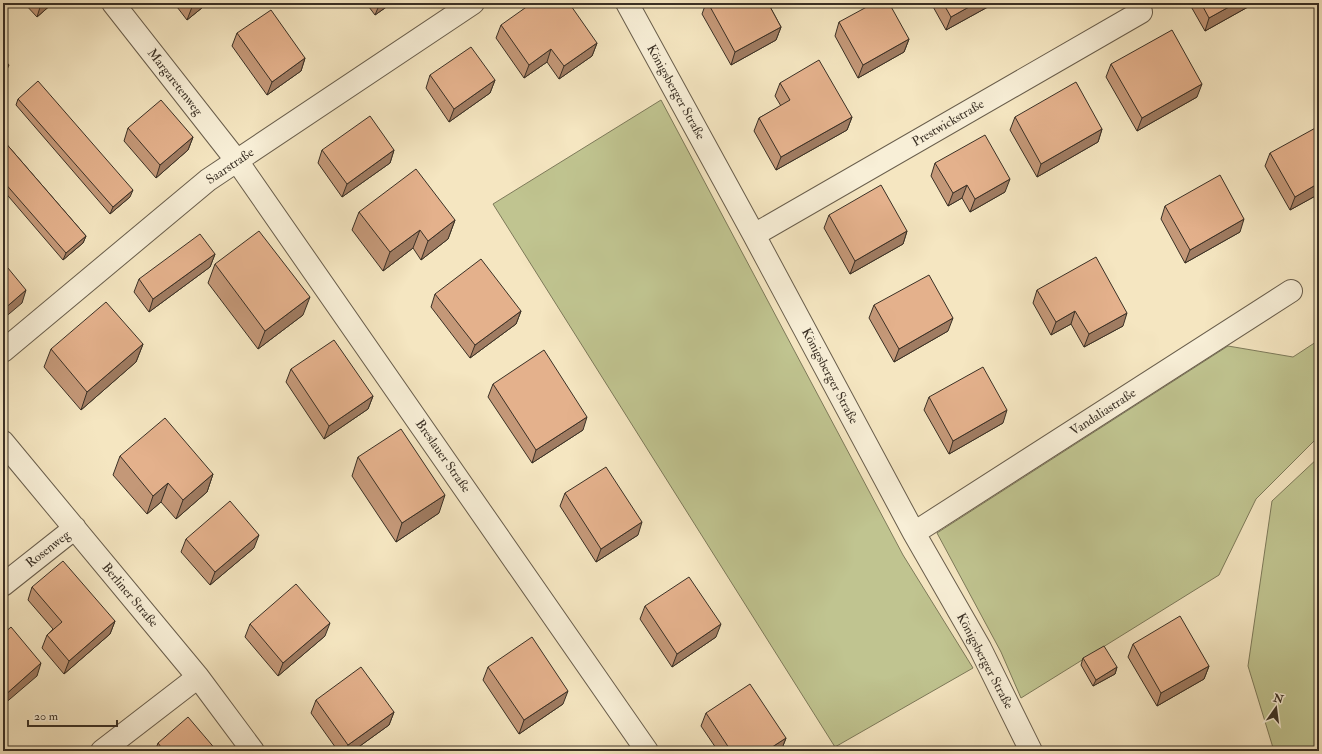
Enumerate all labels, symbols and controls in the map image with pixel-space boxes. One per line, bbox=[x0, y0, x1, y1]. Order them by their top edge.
street label: Königsberger Straße bbox=[643, 42, 709, 143]
street label: Margaretenweg bbox=[144, 45, 206, 119]
street label: Prestwickstraße bbox=[909, 96, 987, 150]
street label: Saarstraße bbox=[203, 144, 257, 188]
street label: Königsberger Straße bbox=[798, 325, 862, 427]
street label: Vandaliastraße bbox=[1067, 384, 1139, 439]
street label: Breslauer Straße bbox=[412, 416, 474, 496]
street label: Rosenweg bbox=[23, 526, 74, 571]
street label: Berliner Straße bbox=[98, 559, 162, 631]
street label: Königsberger Straße bbox=[953, 610, 1017, 712]
north arrow bbox=[1256, 688, 1296, 728]
text: N bbox=[1271, 691, 1286, 707]
scale bar bbox=[28, 702, 117, 728]
text: 20 m bbox=[34, 709, 59, 724]

